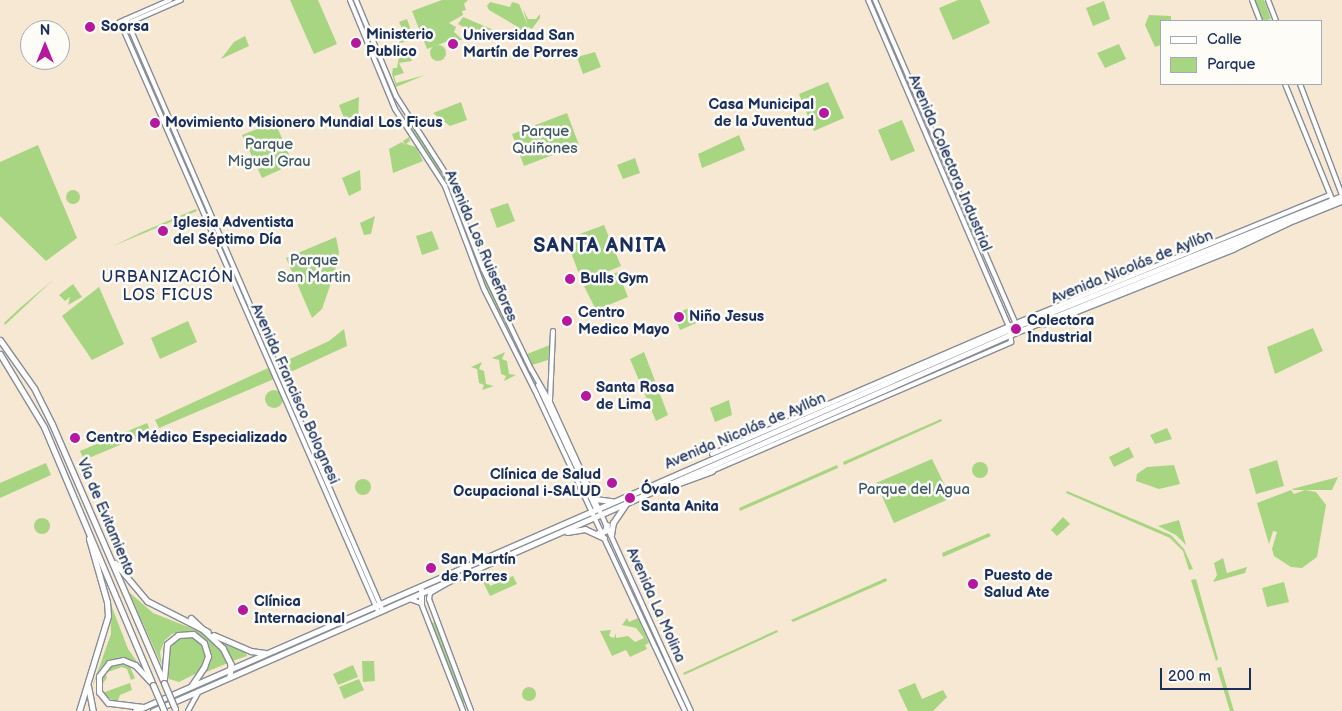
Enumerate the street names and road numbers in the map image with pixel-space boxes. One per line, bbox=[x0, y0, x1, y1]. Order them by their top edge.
street label: Avenida Colectora Industrial bbox=[905, 72, 995, 254]
street label: Avenida Los Ruiseñores bbox=[441, 167, 521, 325]
street label: Avenida Nicolás de Ayllón bbox=[1048, 226, 1216, 308]
street label: Avenida Francisco Bolognesi bbox=[247, 301, 343, 487]
street label: Avenida Nicolás de Ayllón bbox=[662, 389, 828, 473]
street label: Vía de Evitamiento bbox=[73, 455, 139, 579]
street label: Avenida La Molina bbox=[623, 545, 689, 665]

